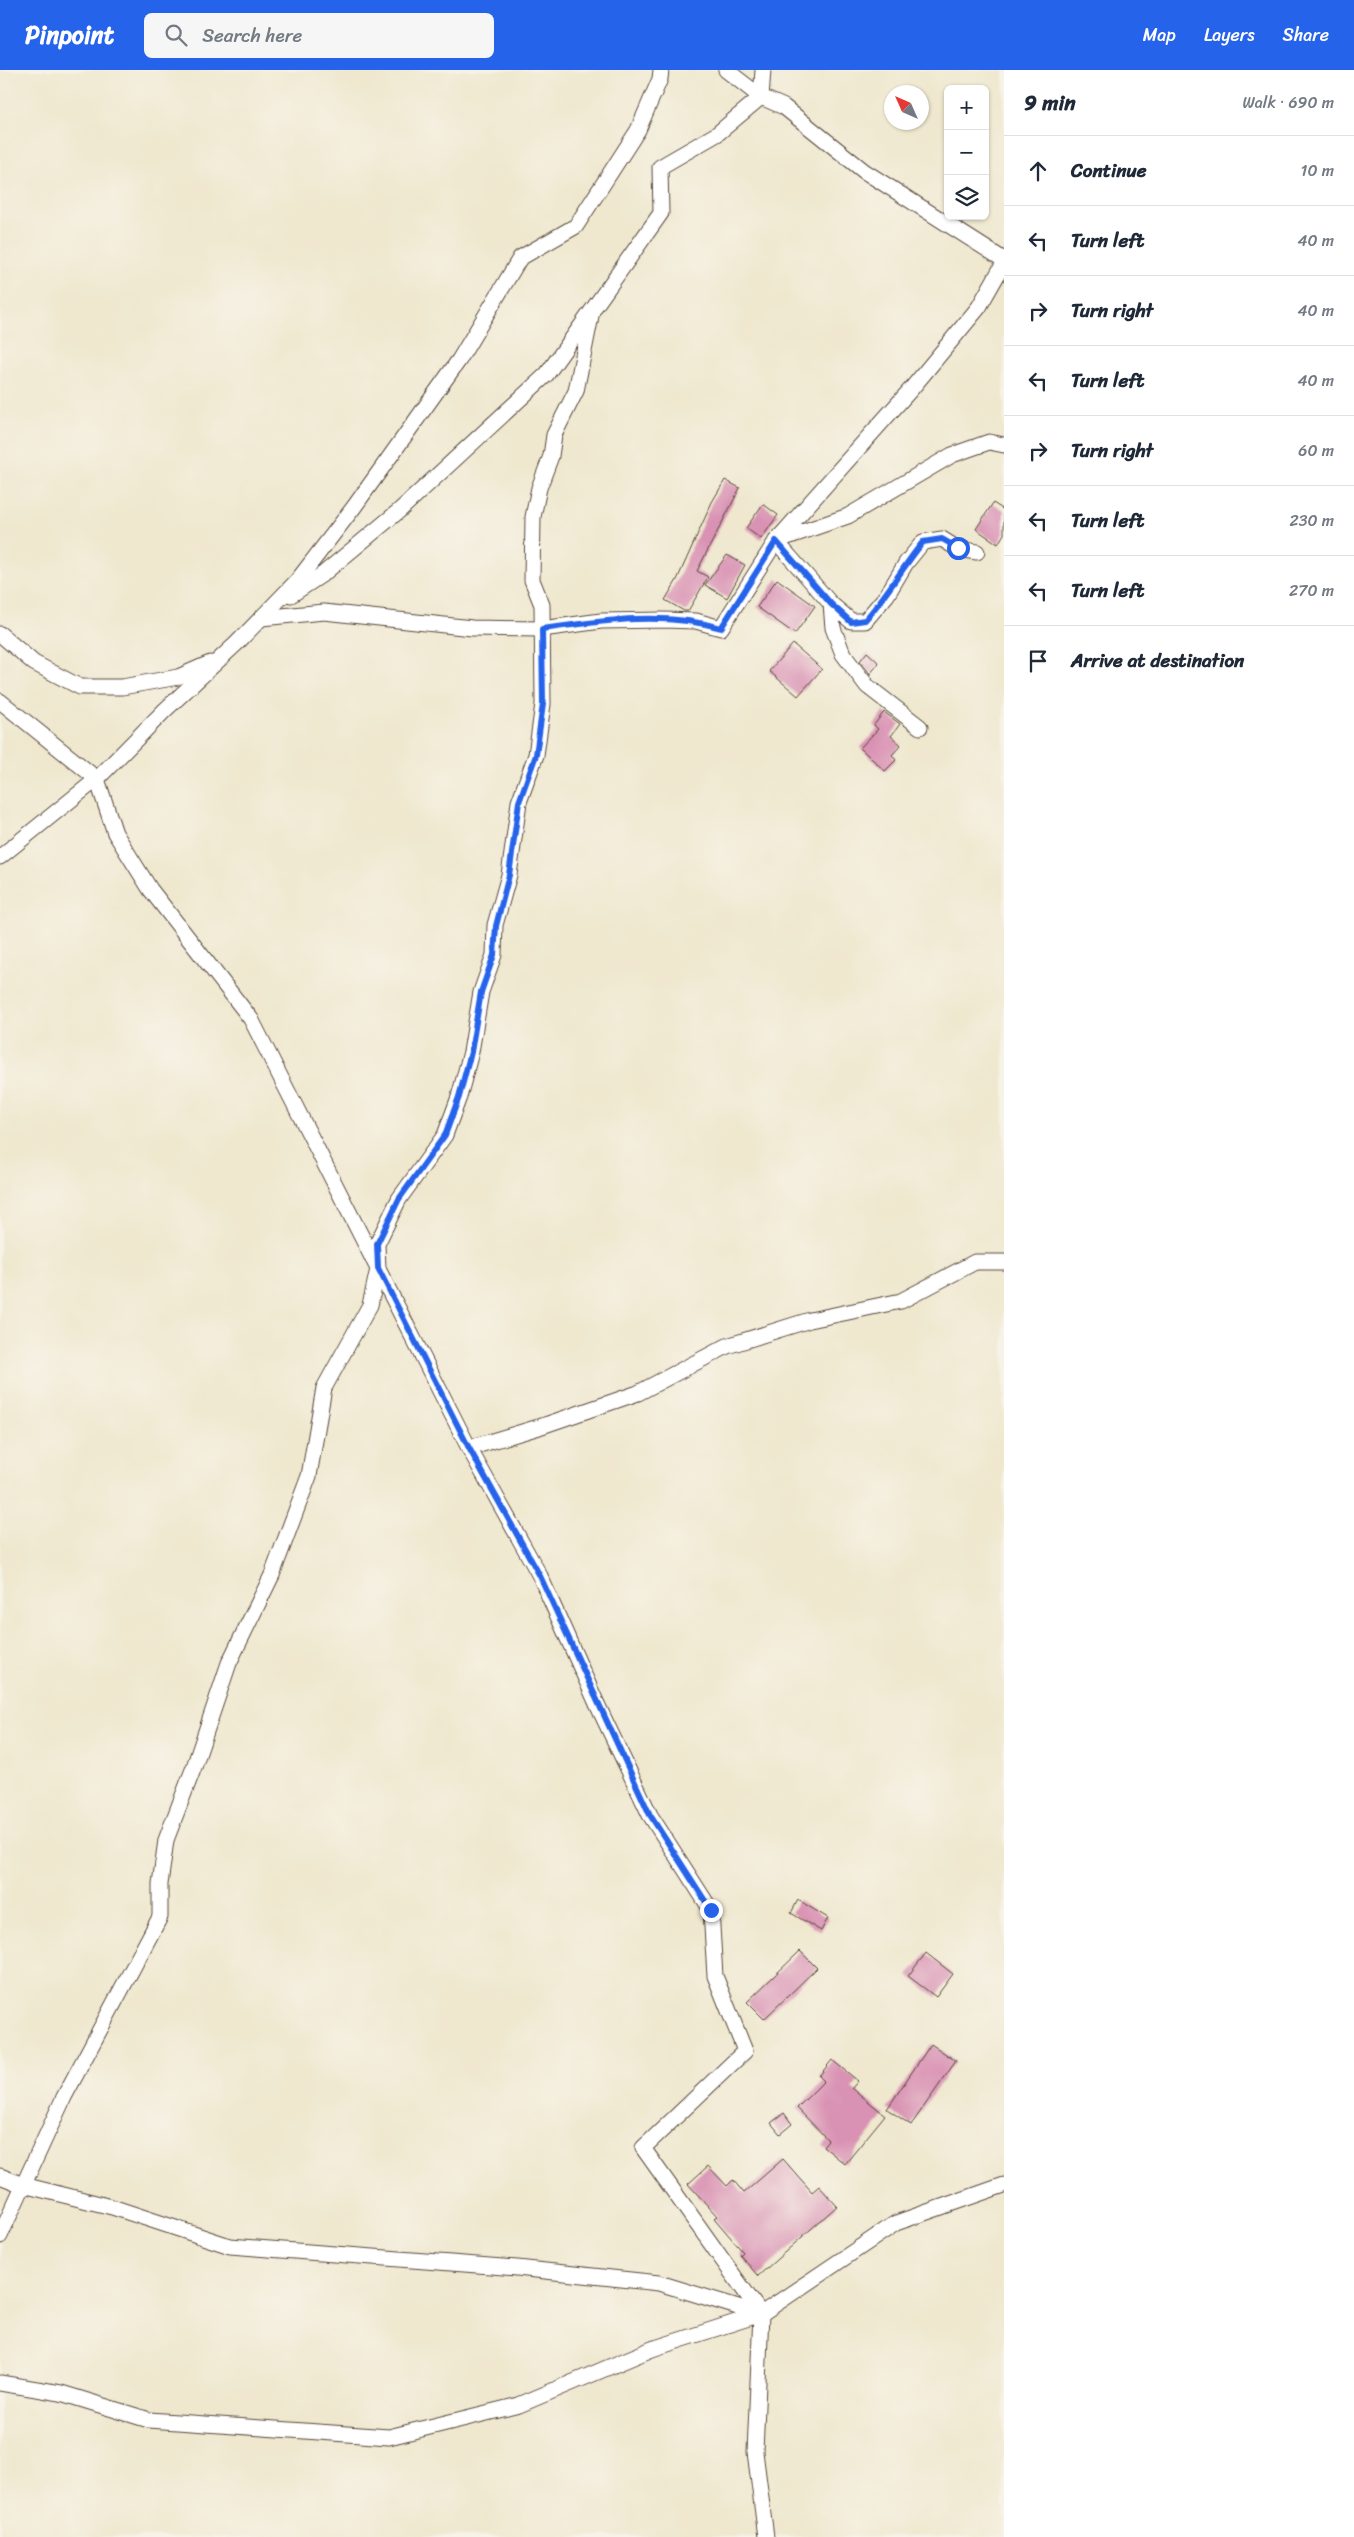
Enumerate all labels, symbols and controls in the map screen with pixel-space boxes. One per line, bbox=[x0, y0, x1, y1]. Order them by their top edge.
search box bbox=[144, 13, 494, 58]
text: Pinpoint bbox=[25, 14, 114, 56]
text: Search here bbox=[202, 19, 302, 52]
text: Map bbox=[1143, 19, 1176, 51]
text: Layers bbox=[1204, 19, 1255, 51]
text: Share bbox=[1283, 19, 1329, 51]
icon: search bbox=[162, 21, 190, 49]
text: 9 min bbox=[1024, 84, 1076, 122]
north arrow bbox=[884, 85, 929, 130]
map controls bbox=[944, 85, 989, 220]
button: + bbox=[944, 85, 989, 130]
text: Walk · 690 m bbox=[1242, 88, 1334, 117]
button: − bbox=[944, 130, 989, 175]
text: Continue bbox=[1071, 154, 1147, 187]
text: 10 m bbox=[1301, 156, 1334, 185]
icon: ahead bbox=[1024, 157, 1052, 185]
button: layers bbox=[944, 175, 989, 220]
text: Turn left bbox=[1071, 224, 1144, 257]
text: 40 m bbox=[1297, 226, 1334, 255]
icon: left bbox=[1024, 227, 1052, 255]
text: Turn right bbox=[1071, 294, 1153, 327]
text: 40 m bbox=[1297, 296, 1334, 325]
icon: right bbox=[1024, 297, 1052, 325]
text: Turn left bbox=[1071, 364, 1144, 397]
text: 40 m bbox=[1297, 366, 1334, 395]
icon: left bbox=[1024, 367, 1052, 395]
text: Turn right bbox=[1071, 434, 1153, 467]
text: 60 m bbox=[1298, 436, 1334, 465]
icon: right bbox=[1024, 437, 1052, 465]
text: Turn left bbox=[1071, 504, 1144, 537]
text: 230 m bbox=[1289, 506, 1334, 535]
icon: left bbox=[1024, 507, 1052, 535]
route start bbox=[947, 537, 970, 560]
text: Turn left bbox=[1071, 574, 1144, 607]
text: 270 m bbox=[1289, 576, 1334, 605]
icon: left bbox=[1024, 577, 1052, 605]
text: Arrive at destination bbox=[1071, 644, 1244, 677]
icon: arrive bbox=[1024, 647, 1052, 675]
route end bbox=[700, 1899, 723, 1922]

